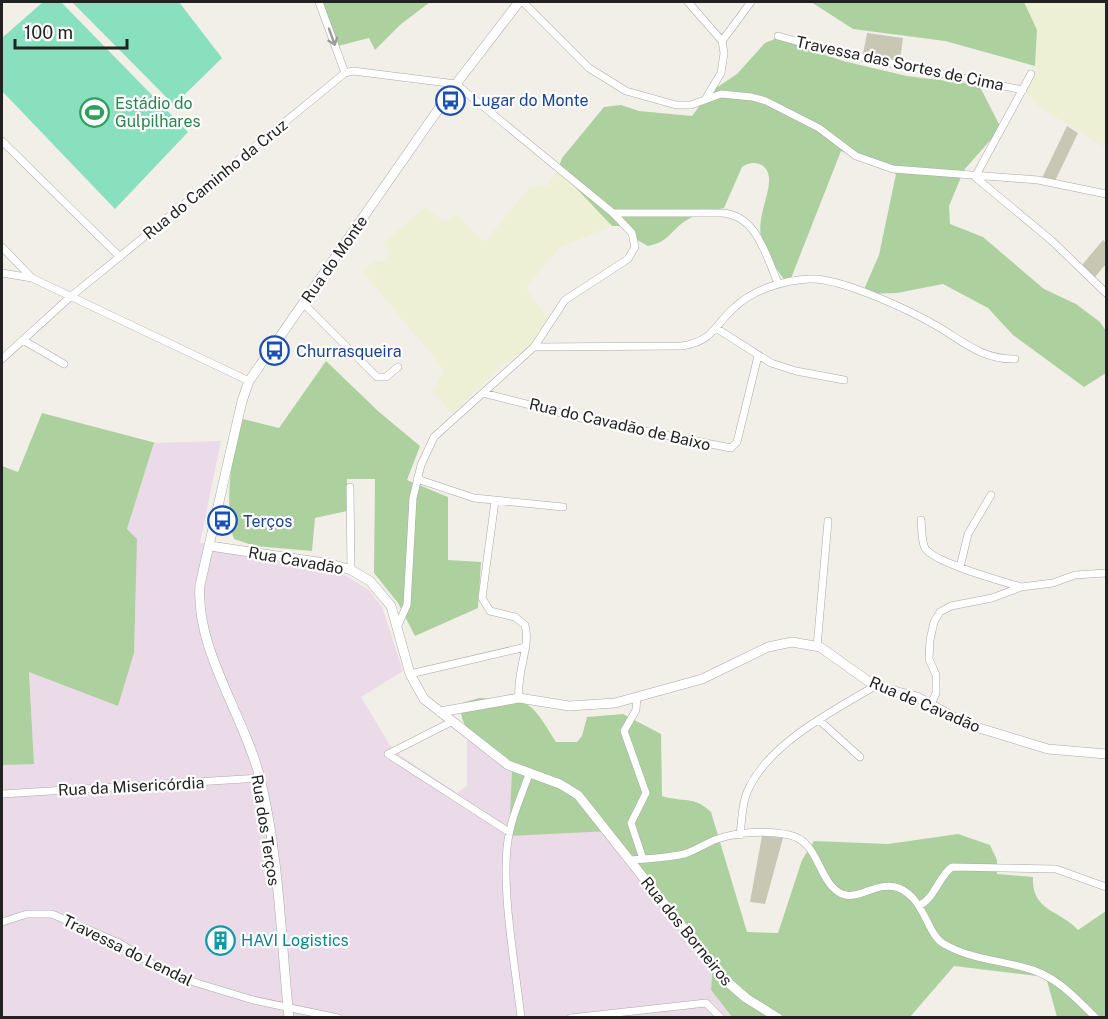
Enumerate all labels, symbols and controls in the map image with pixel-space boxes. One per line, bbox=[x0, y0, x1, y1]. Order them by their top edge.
scale bar bbox=[15, 12, 128, 50]
text: 100 m bbox=[24, 22, 73, 43]
one-way arrow bbox=[327, 27, 338, 46]
street label: Travessa das Sortes de Cima bbox=[794, 32, 1006, 95]
bus stop icon: Lugar do Monte bbox=[435, 84, 467, 116]
place label: Lugar do Monte bbox=[472, 91, 588, 110]
place label: Estádio do Gulpilhares bbox=[115, 94, 201, 131]
sports icon: Estádio do Gulpilhares bbox=[78, 96, 110, 128]
street label: Rua do Caminho da Cruz bbox=[139, 115, 292, 243]
street label: Rua do Monte bbox=[297, 212, 371, 306]
bus stop icon: Churrasqueira bbox=[259, 335, 291, 367]
place label: Churrasqueira bbox=[296, 342, 401, 361]
street label: Rua do Cavadão de Baixo bbox=[527, 394, 713, 455]
bus stop icon: Terços bbox=[206, 505, 238, 537]
place label: Terços bbox=[243, 512, 292, 531]
street label: Rua Cavadão bbox=[247, 543, 345, 578]
street label: Rua de Cavadão bbox=[867, 673, 983, 736]
street label: Rua da Misericórdia bbox=[57, 773, 205, 800]
street label: Rua dos Terços bbox=[247, 773, 284, 887]
street label: Rua dos Borneiros bbox=[637, 873, 736, 990]
street label: Travessa do Lendal bbox=[60, 911, 196, 990]
building icon: HAVI Logistics bbox=[204, 924, 236, 956]
place label: HAVI Logistics bbox=[241, 931, 349, 950]

